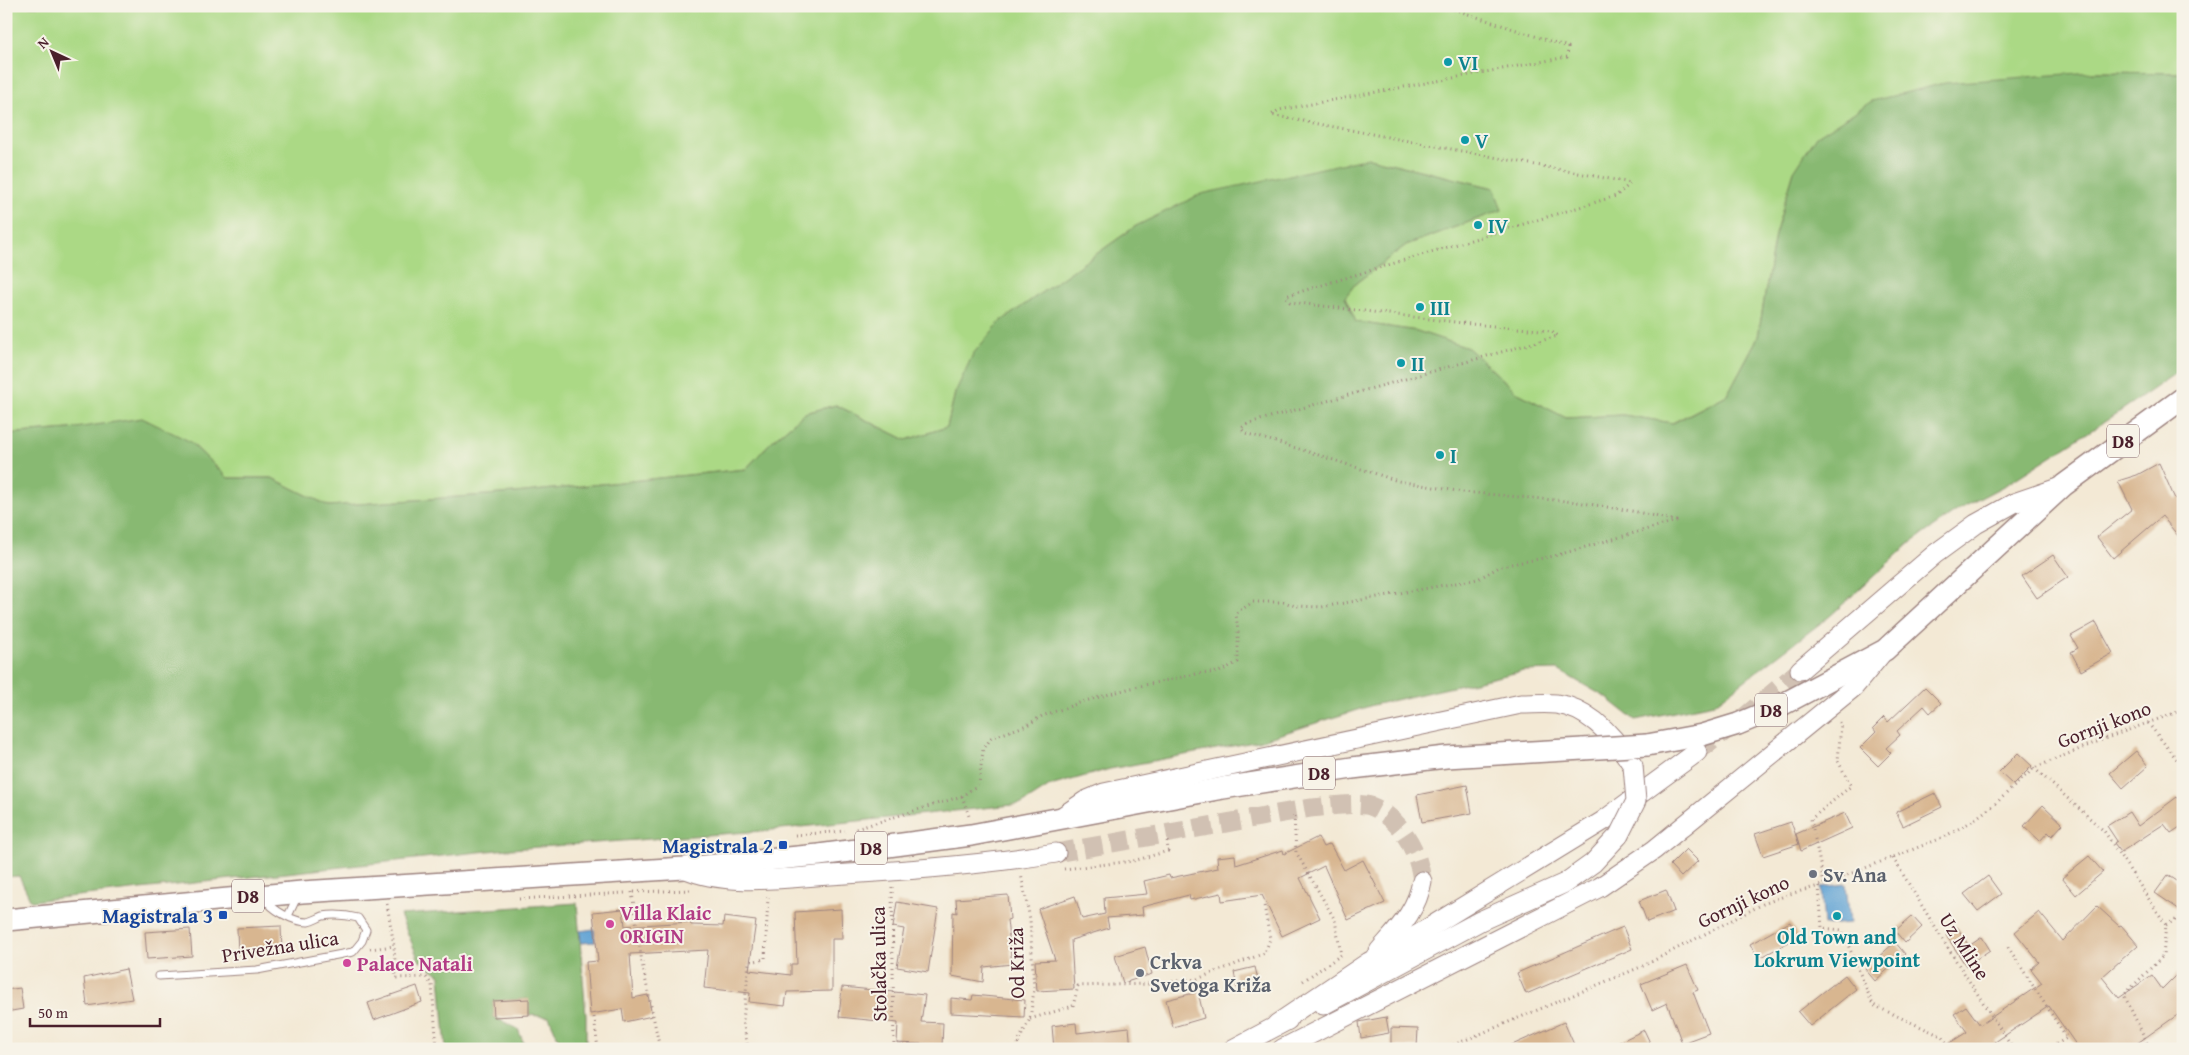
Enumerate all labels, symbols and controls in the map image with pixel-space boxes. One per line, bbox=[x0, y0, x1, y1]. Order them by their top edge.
north arrow bbox=[28, 28, 78, 78]
text: N bbox=[33, 32, 54, 53]
place label: VI bbox=[1458, 48, 1478, 77]
marker: VI bbox=[1442, 56, 1454, 68]
place label: V bbox=[1475, 126, 1489, 155]
marker: V bbox=[1459, 134, 1471, 146]
place label: IV bbox=[1488, 211, 1509, 240]
marker: IV bbox=[1472, 219, 1484, 231]
place label: III bbox=[1430, 293, 1450, 322]
marker: III bbox=[1414, 301, 1426, 313]
place label: II bbox=[1411, 349, 1424, 378]
marker: II bbox=[1395, 357, 1407, 369]
road number: D8 bbox=[2107, 424, 2139, 458]
place label: I bbox=[1450, 441, 1457, 470]
marker: I bbox=[1434, 449, 1446, 461]
street label: Gornji kono bbox=[2053, 693, 2155, 755]
road number: D8 bbox=[1755, 694, 1787, 726]
road number: D8 bbox=[1303, 756, 1335, 790]
place label: Magistrala 2 bbox=[662, 831, 773, 860]
road number: D8 bbox=[855, 831, 887, 864]
marker: Magistrala 2 bbox=[777, 839, 789, 851]
place label: Sv. Ana bbox=[1823, 860, 1887, 889]
street label: Gornji kono bbox=[1692, 867, 1794, 935]
marker: Sv. Ana bbox=[1807, 868, 1819, 880]
road number: D8 bbox=[232, 879, 264, 912]
place label: Villa Klaic ORIGIN bbox=[620, 898, 711, 950]
place label: Magistrala 3 bbox=[102, 901, 213, 930]
street label: Stolačka ulica bbox=[862, 906, 894, 1022]
street label: Uz Mline bbox=[1933, 907, 1997, 985]
marker: Magistrala 3 bbox=[217, 909, 229, 921]
marker: Old Town and Lokrum Viewpoint bbox=[1831, 910, 1843, 922]
marker: Villa Klaic ORIGIN bbox=[604, 918, 616, 930]
street label: Privežna ulica bbox=[220, 922, 341, 970]
place label: Old Town and Lokrum Viewpoint bbox=[1754, 922, 1920, 974]
street label: Od Križa bbox=[1001, 927, 1031, 999]
place label: Crkva Svetoga Križa bbox=[1150, 947, 1272, 999]
place label: Palace Natali bbox=[357, 949, 473, 978]
marker: Palace Natali bbox=[341, 957, 353, 969]
marker: Crkva Svetoga Križa bbox=[1134, 967, 1146, 979]
scale bar bbox=[30, 995, 160, 1027]
text: 50 m bbox=[38, 1002, 69, 1023]

